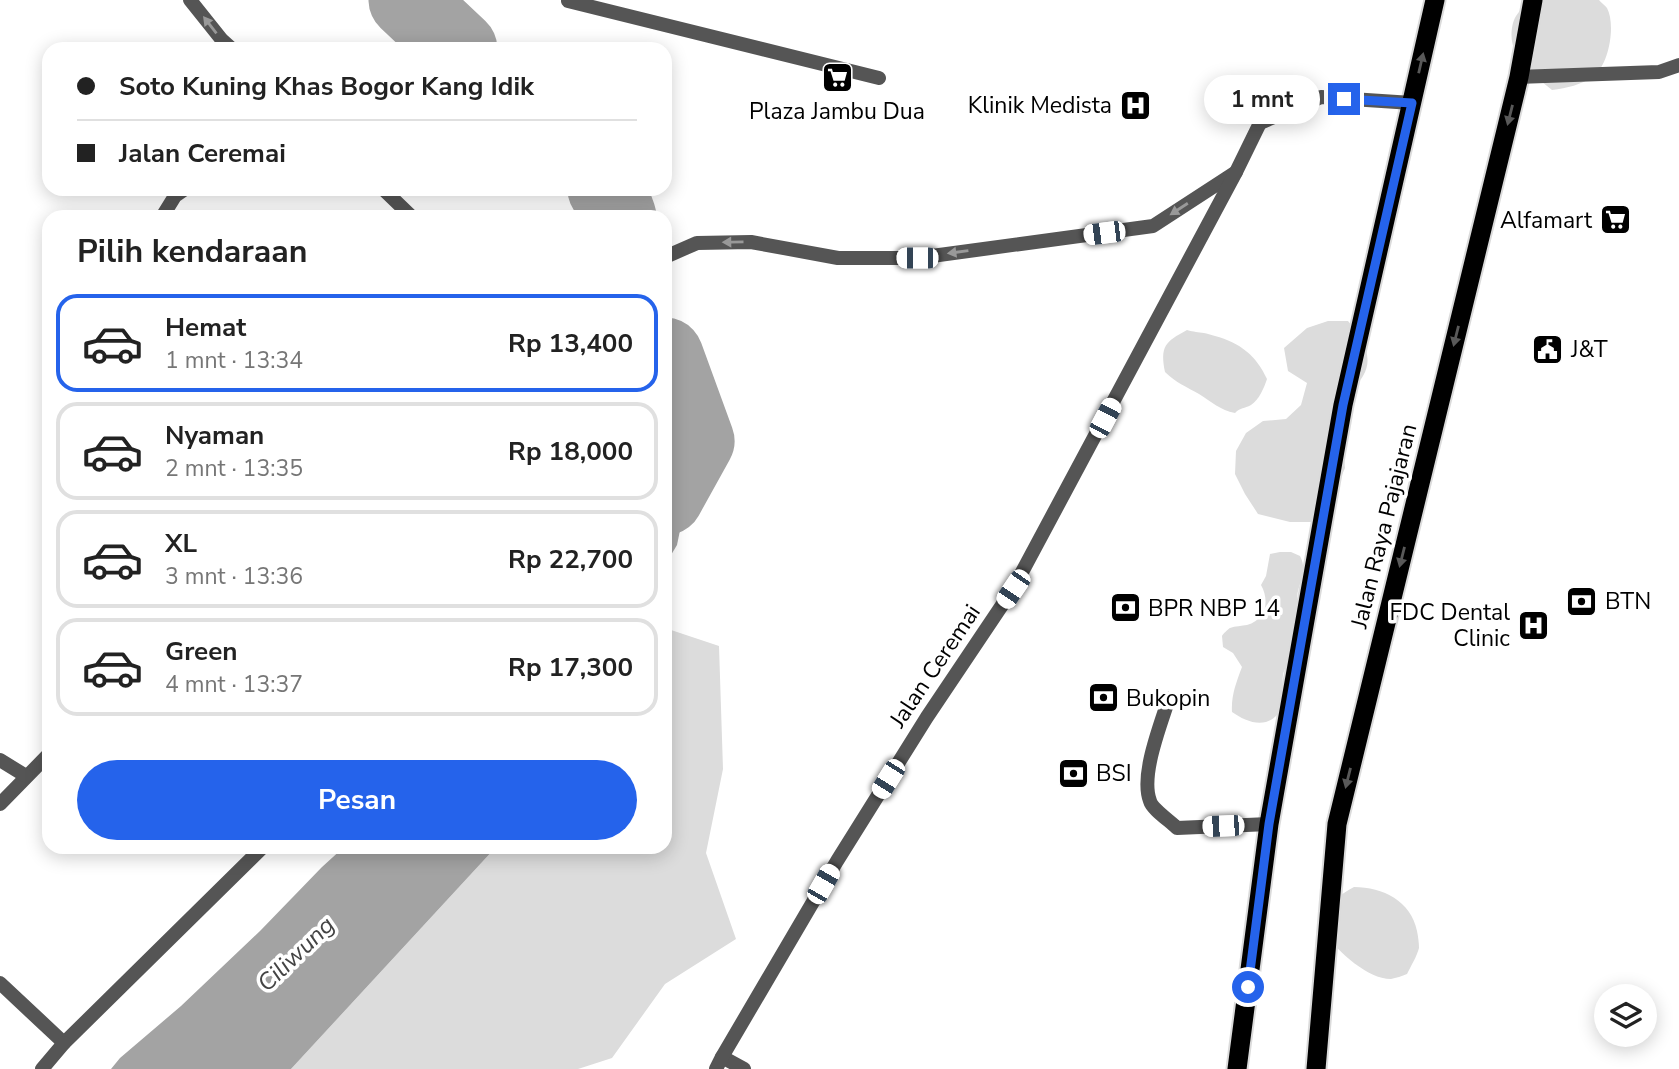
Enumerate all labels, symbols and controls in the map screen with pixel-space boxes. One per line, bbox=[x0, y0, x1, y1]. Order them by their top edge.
one-way arrow bbox=[203, 17, 218, 35]
one-way arrow bbox=[1416, 52, 1427, 74]
supermarket icon: Plaza Jambu Dua bbox=[820, 60, 854, 94]
text: Soto Kuning Khas Bogor Kang Idik bbox=[119, 69, 534, 104]
callout: 1 mnt bbox=[1204, 74, 1320, 124]
route end bbox=[1328, 83, 1360, 115]
text: 1 mnt bbox=[1231, 84, 1293, 115]
hospital icon: Klinik Medista bbox=[1118, 88, 1152, 122]
place label: Klinik Medista bbox=[968, 90, 1112, 121]
place label: Plaza Jambu Dua bbox=[749, 96, 925, 127]
one-way arrow bbox=[1504, 104, 1515, 126]
text: Jalan Ceremai bbox=[119, 136, 286, 171]
one-way arrow bbox=[1169, 203, 1189, 216]
supermarket icon: Alfamart bbox=[1598, 203, 1632, 237]
place label: Alfamart bbox=[1500, 205, 1593, 236]
car bbox=[1082, 220, 1127, 246]
text: Pilih kendaraan bbox=[77, 230, 307, 273]
one-way arrow bbox=[722, 237, 744, 248]
one-way arrow bbox=[947, 247, 969, 258]
car bbox=[897, 248, 939, 269]
text: Hemat bbox=[165, 310, 246, 345]
icon: car bbox=[81, 312, 144, 375]
one-way arrow bbox=[1450, 325, 1461, 347]
text: Rp 13,400 bbox=[508, 326, 633, 361]
public building icon: J&T bbox=[1531, 332, 1565, 366]
place label: J&T bbox=[1570, 334, 1608, 365]
text: 1 mnt · 13:34 bbox=[165, 345, 303, 376]
car bbox=[1086, 395, 1125, 441]
text: Nyaman bbox=[165, 418, 264, 453]
icon: car bbox=[81, 420, 144, 483]
street label: Jalan Raya Pajajaran bbox=[1343, 421, 1424, 632]
text: Rp 18,000 bbox=[508, 434, 633, 469]
text: 2 mnt · 13:35 bbox=[165, 453, 303, 484]
text: XL bbox=[165, 526, 197, 561]
icon: car bbox=[81, 528, 144, 591]
text: Rp 22,700 bbox=[508, 542, 633, 577]
one-way arrow bbox=[1396, 546, 1407, 568]
text: 3 mnt · 13:36 bbox=[165, 561, 303, 592]
car bbox=[993, 566, 1034, 612]
bank icon: BTN bbox=[1565, 584, 1599, 618]
place label: BTN bbox=[1605, 586, 1651, 617]
bank icon: BPR NBP 14 bbox=[1108, 591, 1142, 625]
place label: BPR NBP 14 bbox=[1148, 593, 1280, 624]
place label: FDC Dental Clinic bbox=[1390, 597, 1510, 654]
street label: Jalan Ceremai bbox=[882, 598, 988, 734]
hospital icon: FDC Dental Clinic bbox=[1516, 608, 1550, 642]
text: Green bbox=[165, 634, 238, 669]
icon: car bbox=[81, 636, 144, 699]
text: Rp 17,300 bbox=[508, 650, 633, 685]
text: 4 mnt · 13:37 bbox=[165, 669, 303, 700]
bank icon: Bukopin bbox=[1086, 681, 1120, 715]
place label: Bukopin bbox=[1126, 683, 1210, 714]
car bbox=[868, 756, 909, 802]
bank icon: BSI bbox=[1056, 756, 1090, 790]
place label: BSI bbox=[1096, 758, 1132, 789]
button: Pesan bbox=[77, 760, 637, 840]
one-way arrow bbox=[1342, 767, 1353, 789]
car bbox=[1202, 815, 1245, 837]
car bbox=[804, 861, 843, 907]
water label: Ciliwung bbox=[250, 909, 342, 999]
route start bbox=[1232, 971, 1264, 1003]
map controls bbox=[1594, 984, 1657, 1047]
button: layers bbox=[1594, 984, 1657, 1047]

